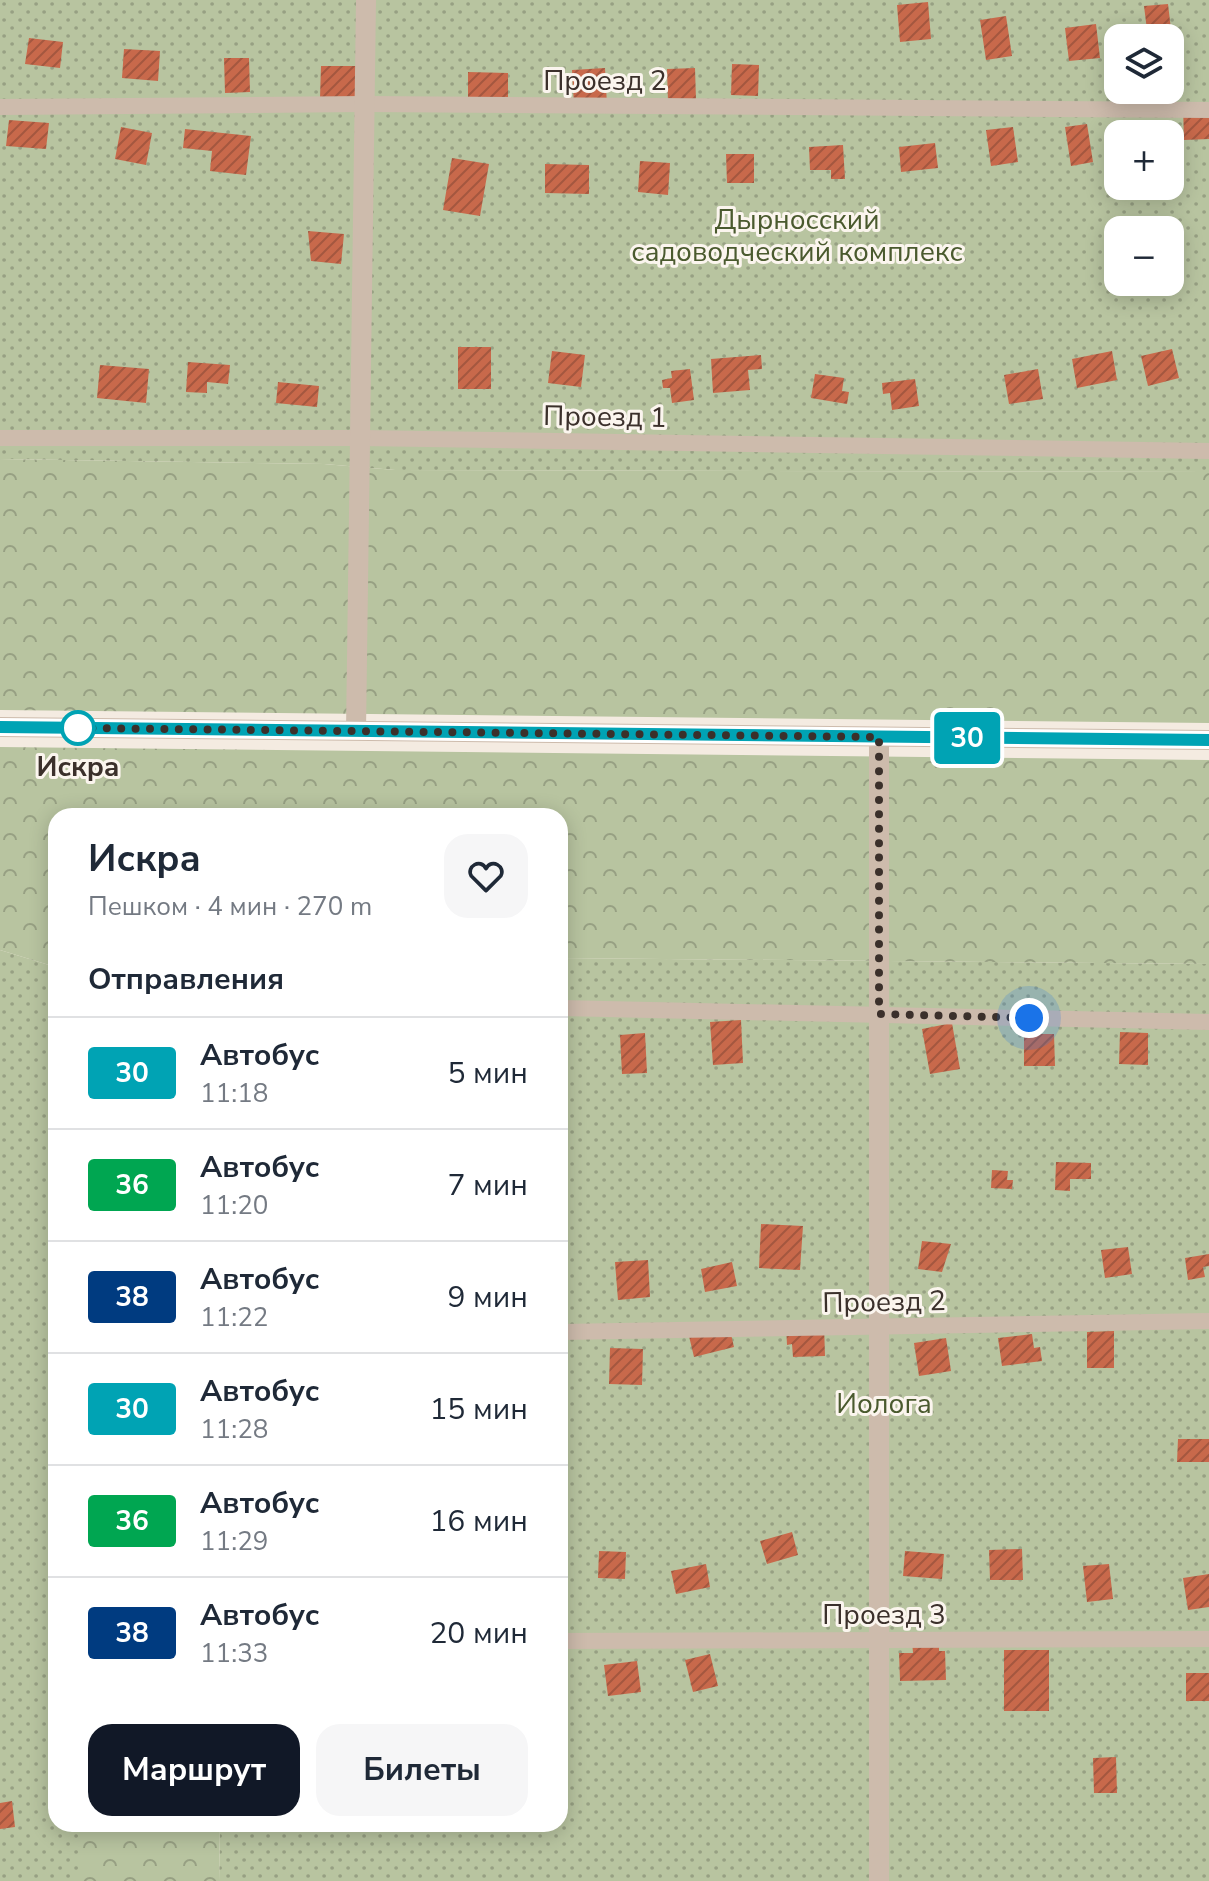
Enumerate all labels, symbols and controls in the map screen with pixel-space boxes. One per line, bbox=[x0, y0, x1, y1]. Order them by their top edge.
map controls bbox=[1104, 24, 1184, 296]
button: layers bbox=[1104, 24, 1184, 104]
street label: Проезд 2 bbox=[543, 62, 667, 100]
button: + bbox=[1104, 120, 1184, 200]
park label: Дырносский садоводческий комплекс bbox=[631, 201, 963, 271]
button: − bbox=[1104, 216, 1184, 296]
street label: Проезд 1 bbox=[543, 397, 667, 437]
marker: Искра bbox=[61, 711, 95, 745]
line badge: 30 bbox=[931, 712, 1003, 764]
text: 30 bbox=[950, 719, 984, 757]
place label: Искра bbox=[36, 748, 120, 786]
text: Искра bbox=[88, 833, 201, 884]
button: heart bbox=[444, 834, 528, 918]
text: Пешком · 4 мин · 270 m bbox=[88, 889, 372, 924]
text: Отправления bbox=[88, 959, 284, 1000]
your location bbox=[1009, 998, 1049, 1038]
text: Автобус bbox=[200, 1035, 319, 1076]
text: 5 мин bbox=[447, 1053, 528, 1094]
text: 30 bbox=[115, 1054, 149, 1092]
text: 11:18 bbox=[200, 1076, 268, 1111]
text: Автобус bbox=[200, 1147, 319, 1188]
text: 7 мин bbox=[447, 1165, 528, 1206]
text: 36 bbox=[115, 1166, 149, 1204]
text: 11:20 bbox=[200, 1188, 268, 1223]
text: Автобус bbox=[200, 1259, 319, 1300]
text: 9 мин bbox=[447, 1277, 528, 1318]
text: 38 bbox=[115, 1278, 149, 1316]
street label: Проезд 2 bbox=[822, 1282, 946, 1322]
text: 11:22 bbox=[200, 1300, 268, 1335]
text: Автобус bbox=[200, 1371, 319, 1412]
park label: Иолога bbox=[836, 1385, 932, 1423]
text: 15 мин bbox=[429, 1389, 528, 1430]
text: 30 bbox=[115, 1390, 149, 1428]
text: 11:28 bbox=[200, 1412, 268, 1447]
text: Автобус bbox=[200, 1483, 319, 1524]
text: 16 мин bbox=[429, 1501, 528, 1542]
text: 36 bbox=[115, 1502, 149, 1540]
text: 11:29 bbox=[200, 1524, 268, 1559]
text: Автобус bbox=[200, 1595, 319, 1636]
street label: Проезд 3 bbox=[822, 1596, 946, 1634]
text: 20 мин bbox=[429, 1613, 528, 1654]
text: 38 bbox=[115, 1614, 149, 1652]
text: 11:33 bbox=[200, 1636, 268, 1671]
button: Маршрут bbox=[88, 1724, 300, 1816]
button: Билеты bbox=[316, 1724, 528, 1816]

